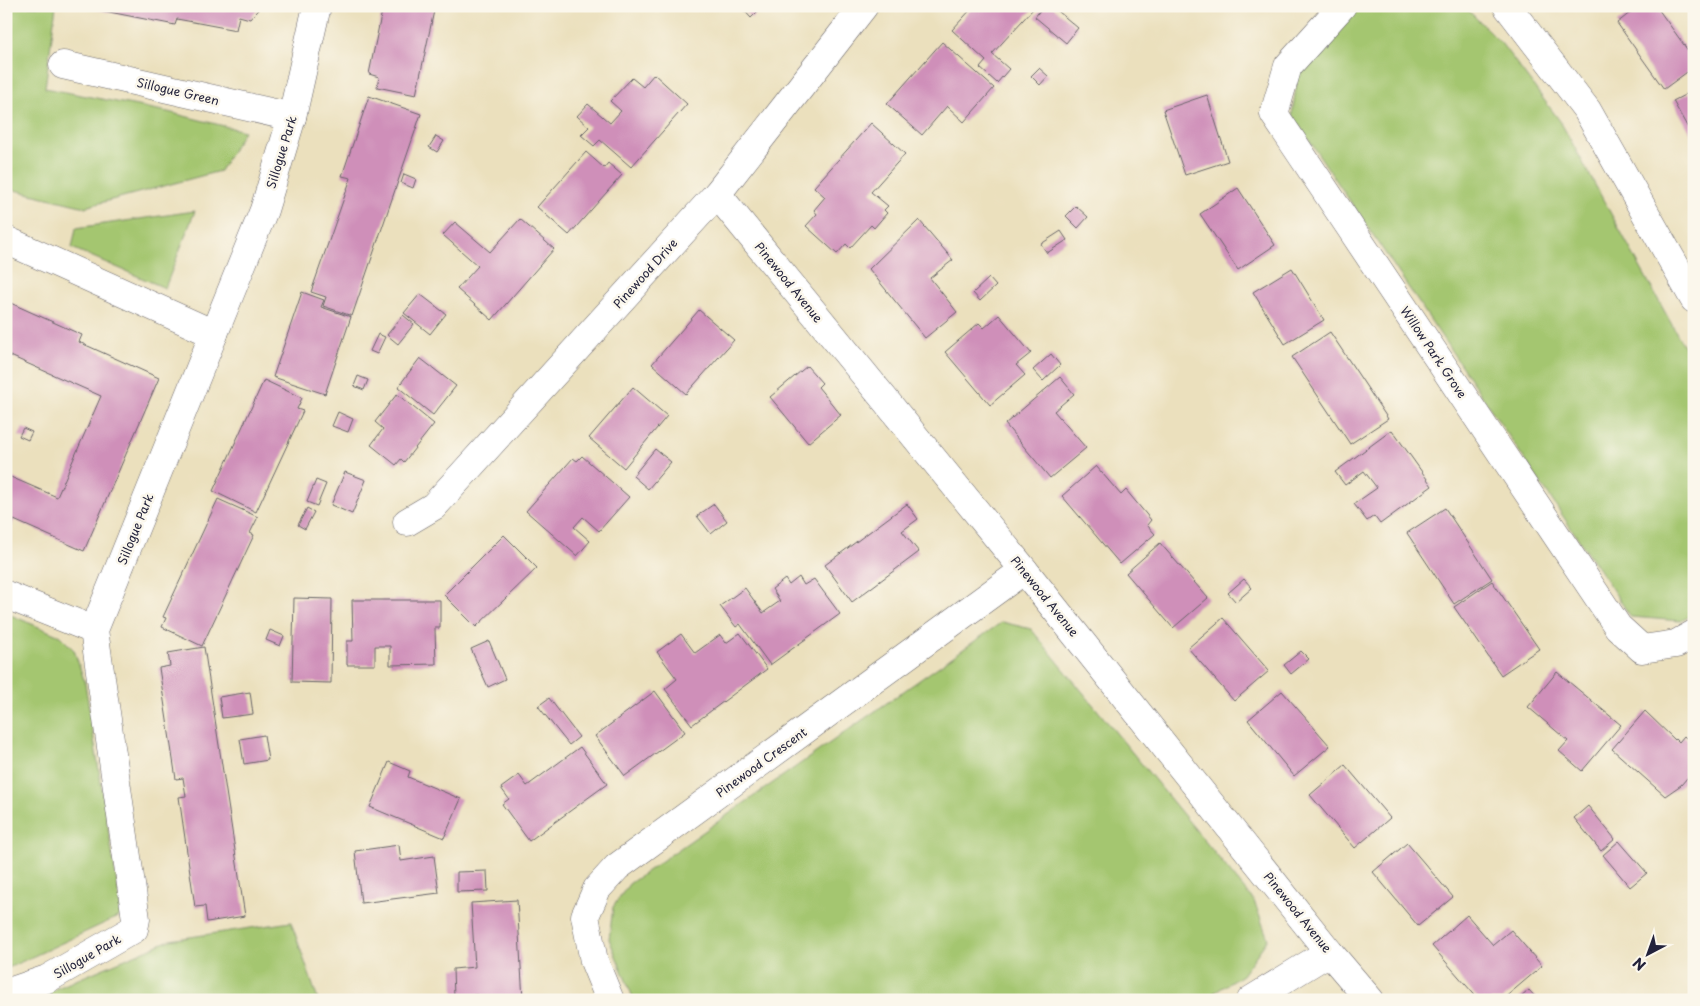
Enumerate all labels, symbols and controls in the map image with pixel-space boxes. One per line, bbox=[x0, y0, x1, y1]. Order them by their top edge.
street label: Sillogue Green bbox=[135, 73, 221, 109]
street label: Sillogue Park bbox=[261, 113, 301, 191]
street label: Pinewood Drive bbox=[609, 234, 681, 312]
street label: Pinewood Avenue bbox=[751, 238, 827, 326]
street label: Willow Park Grove bbox=[1396, 302, 1472, 402]
street label: Sillogue Park bbox=[113, 491, 157, 567]
street label: Pinewood Avenue bbox=[1007, 552, 1083, 640]
street label: Pinewood Crescent bbox=[712, 723, 810, 801]
street label: Pinewood Avenue bbox=[1260, 868, 1336, 956]
north arrow bbox=[1622, 928, 1672, 978]
street label: Sillogue Park bbox=[50, 929, 124, 983]
text: N bbox=[1628, 953, 1650, 976]

